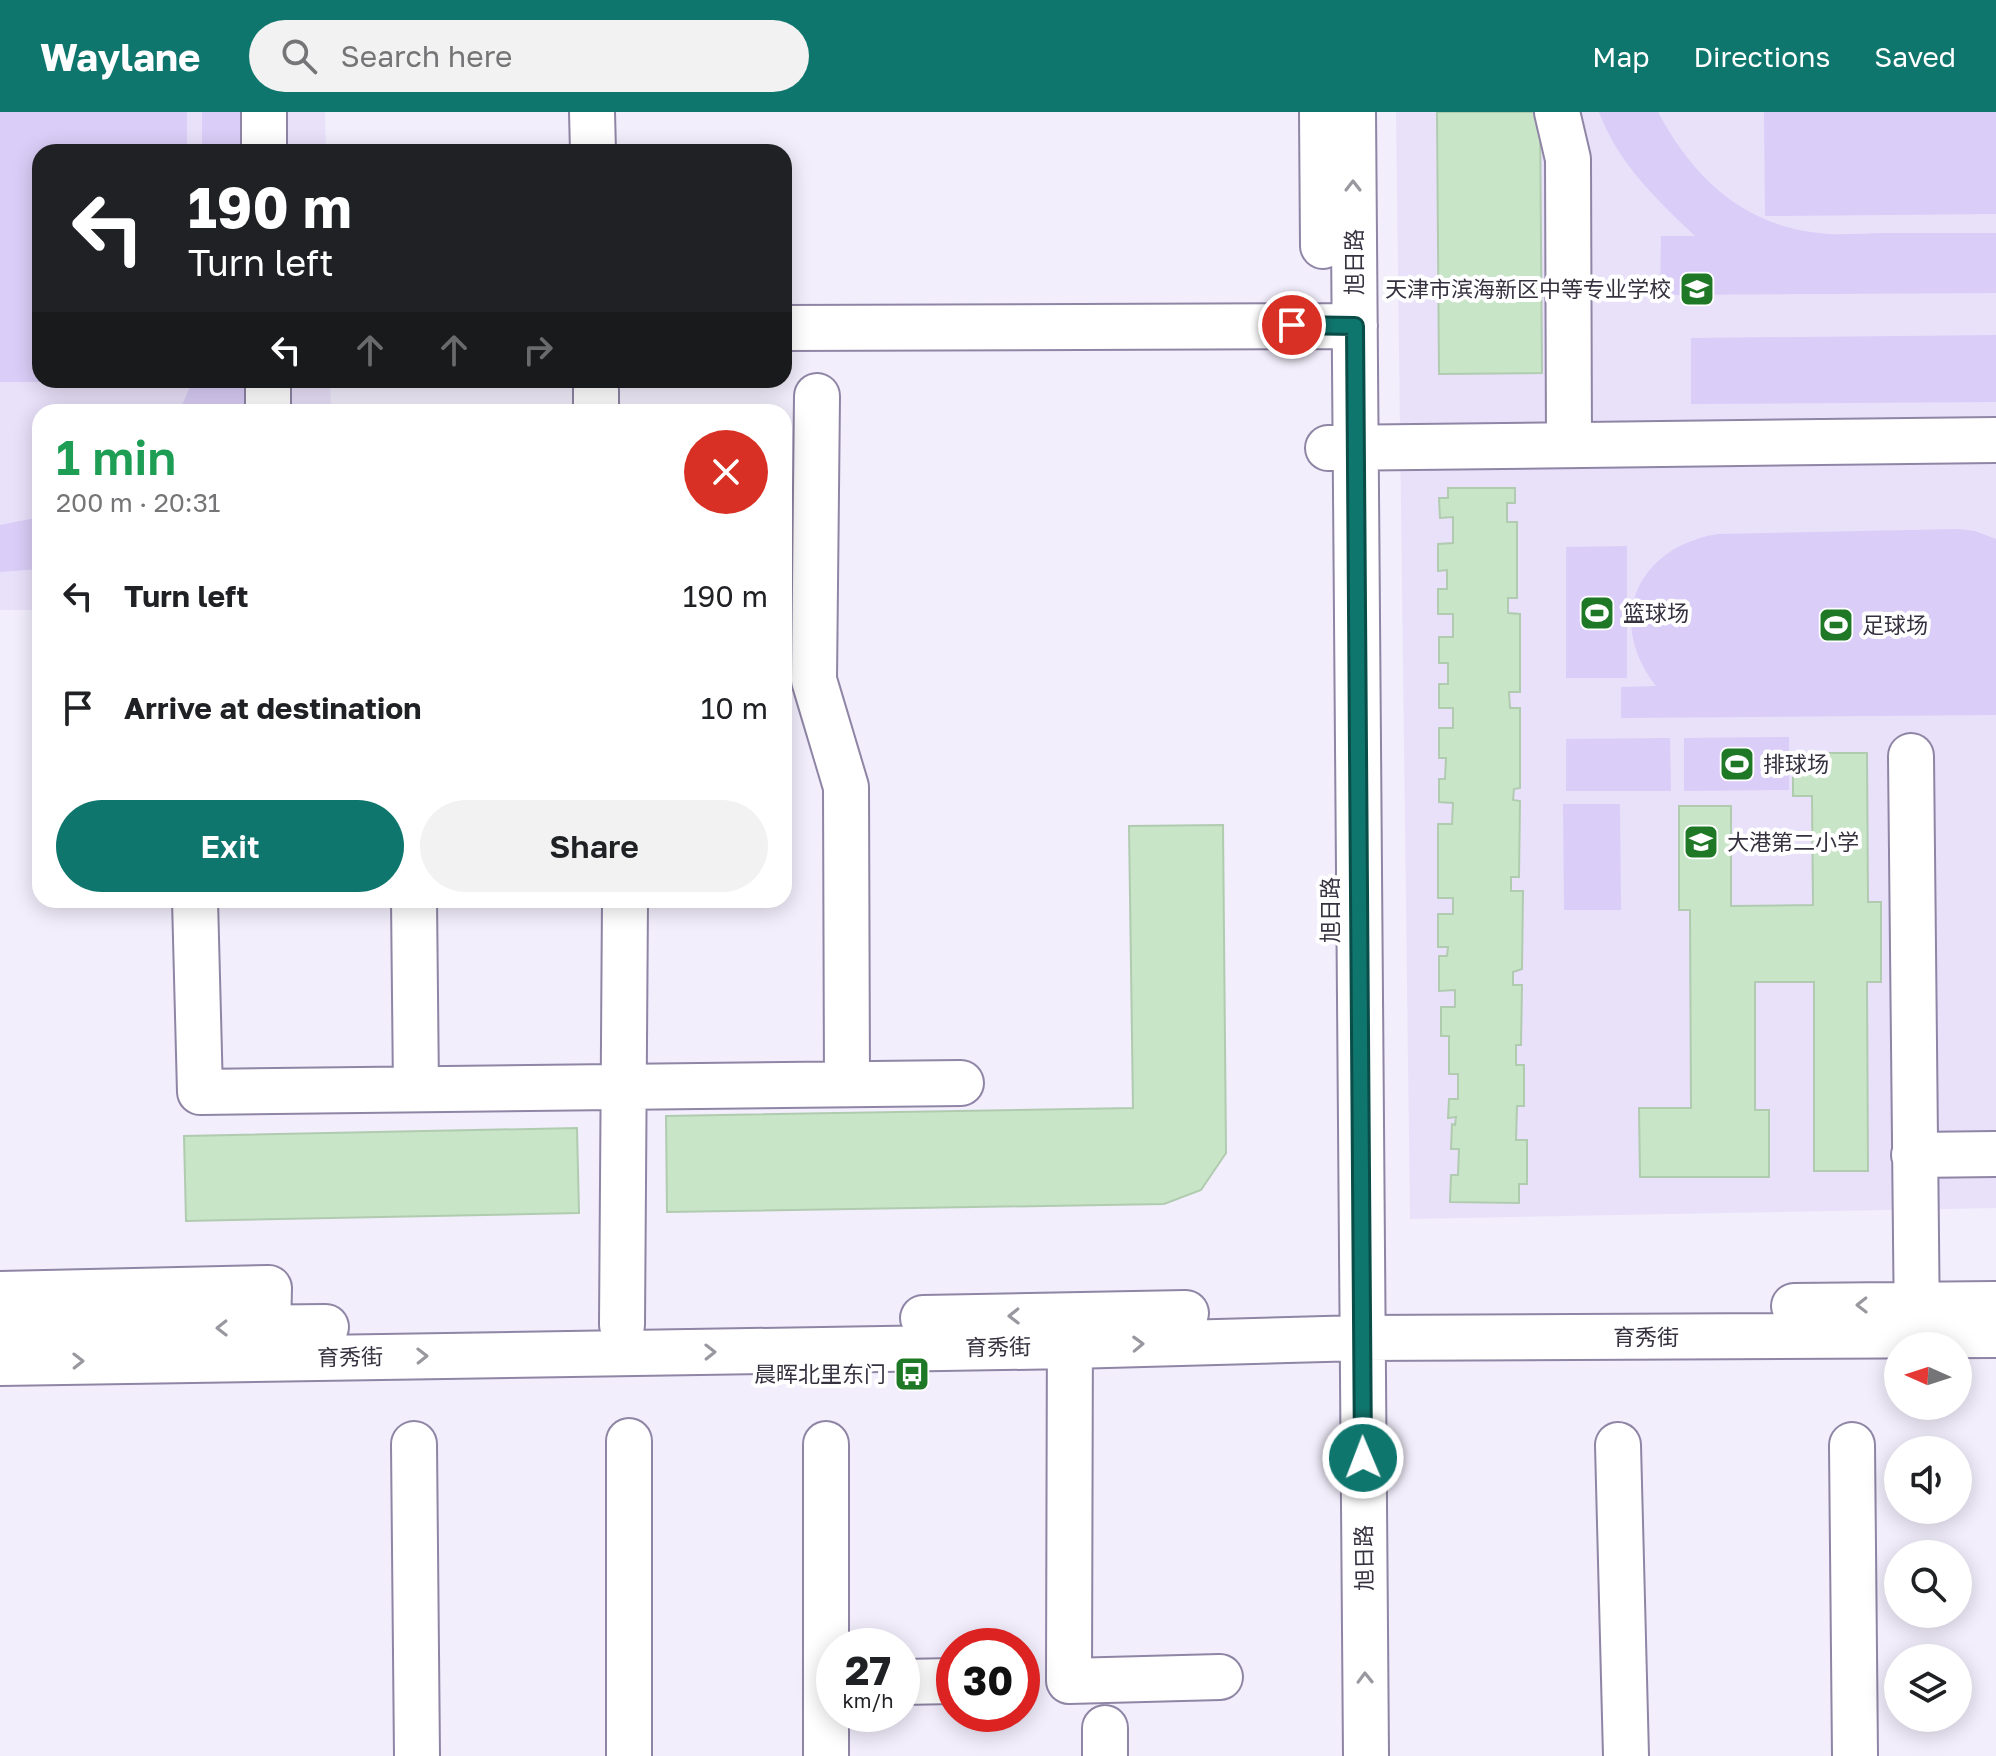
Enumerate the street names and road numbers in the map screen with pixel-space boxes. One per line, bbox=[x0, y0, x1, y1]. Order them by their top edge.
street label: 旭日路 bbox=[1340, 229, 1367, 295]
street label: 旭日路 bbox=[1316, 877, 1343, 943]
street label: 育秀街 bbox=[1613, 1323, 1679, 1350]
street label: 育秀街 bbox=[965, 1332, 1031, 1361]
street label: 育秀街 bbox=[317, 1342, 383, 1371]
street label: 旭日路 bbox=[1349, 1525, 1378, 1591]

